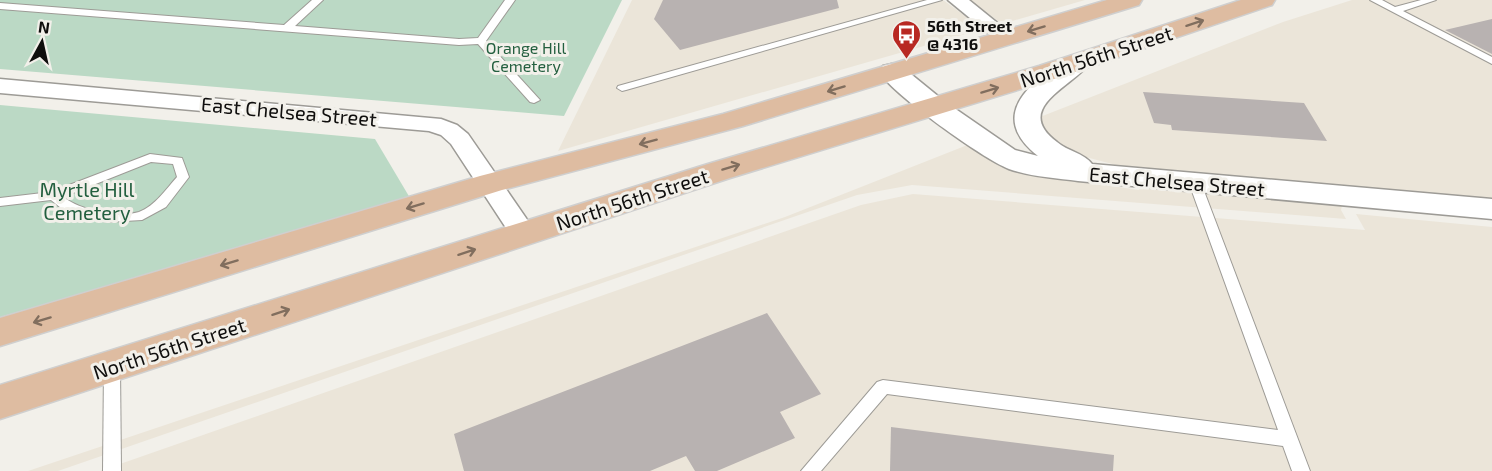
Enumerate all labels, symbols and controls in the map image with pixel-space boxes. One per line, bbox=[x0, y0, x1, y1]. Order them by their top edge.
north arrow bbox=[12, 12, 72, 72]
text: N bbox=[37, 16, 51, 37]
place label: 56th Street @ 4316 bbox=[927, 16, 1013, 53]
one-way arrow bbox=[1185, 17, 1204, 28]
bus stop icon: 56th Street @ 4316 bbox=[890, 18, 922, 60]
street label: North 56th Street bbox=[1017, 20, 1175, 92]
one-way arrow bbox=[1027, 24, 1046, 35]
park label: Orange Hill Cemetery bbox=[486, 38, 566, 75]
one-way arrow bbox=[827, 84, 846, 95]
one-way arrow bbox=[980, 84, 999, 95]
street label: East Chelsea Street bbox=[200, 91, 378, 131]
one-way arrow bbox=[639, 137, 658, 148]
one-way arrow bbox=[721, 161, 740, 172]
street label: East Chelsea Street bbox=[1088, 161, 1266, 201]
street label: North 56th Street bbox=[553, 163, 711, 235]
park label: Myrtle Hill Cemetery bbox=[39, 177, 135, 224]
one-way arrow bbox=[406, 201, 425, 212]
one-way arrow bbox=[457, 246, 476, 257]
one-way arrow bbox=[220, 258, 239, 269]
one-way arrow bbox=[271, 306, 290, 317]
street label: North 56th Street bbox=[90, 312, 248, 384]
one-way arrow bbox=[33, 315, 52, 326]

